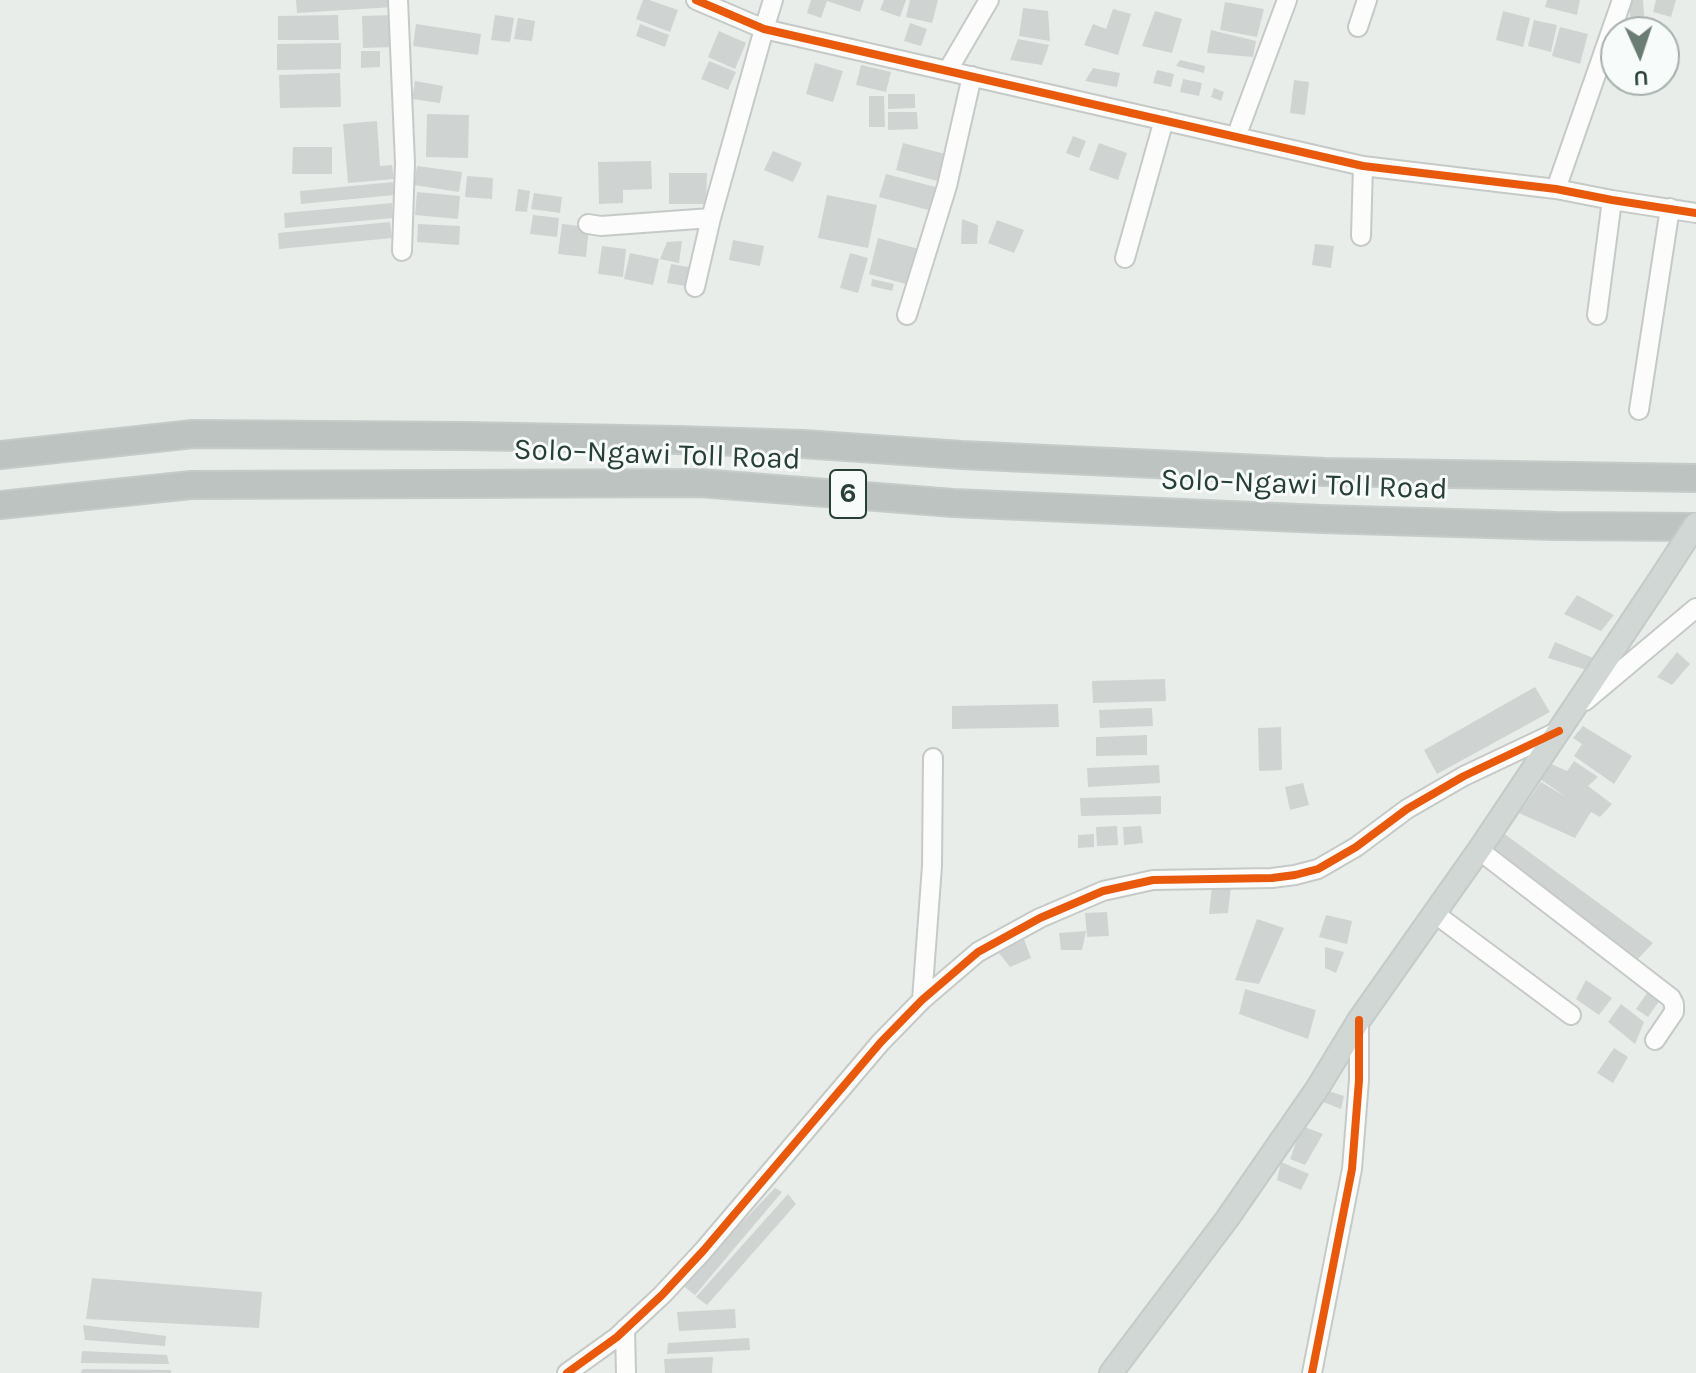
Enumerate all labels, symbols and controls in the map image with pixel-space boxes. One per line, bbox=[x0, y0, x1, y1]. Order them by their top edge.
north arrow bbox=[1600, 16, 1680, 96]
text: U bbox=[1633, 65, 1649, 91]
street label: Solo–Ngawi Toll Road bbox=[513, 432, 801, 478]
street label: Solo–Ngawi Toll Road bbox=[1160, 462, 1448, 508]
road number: 6 bbox=[830, 470, 866, 518]

